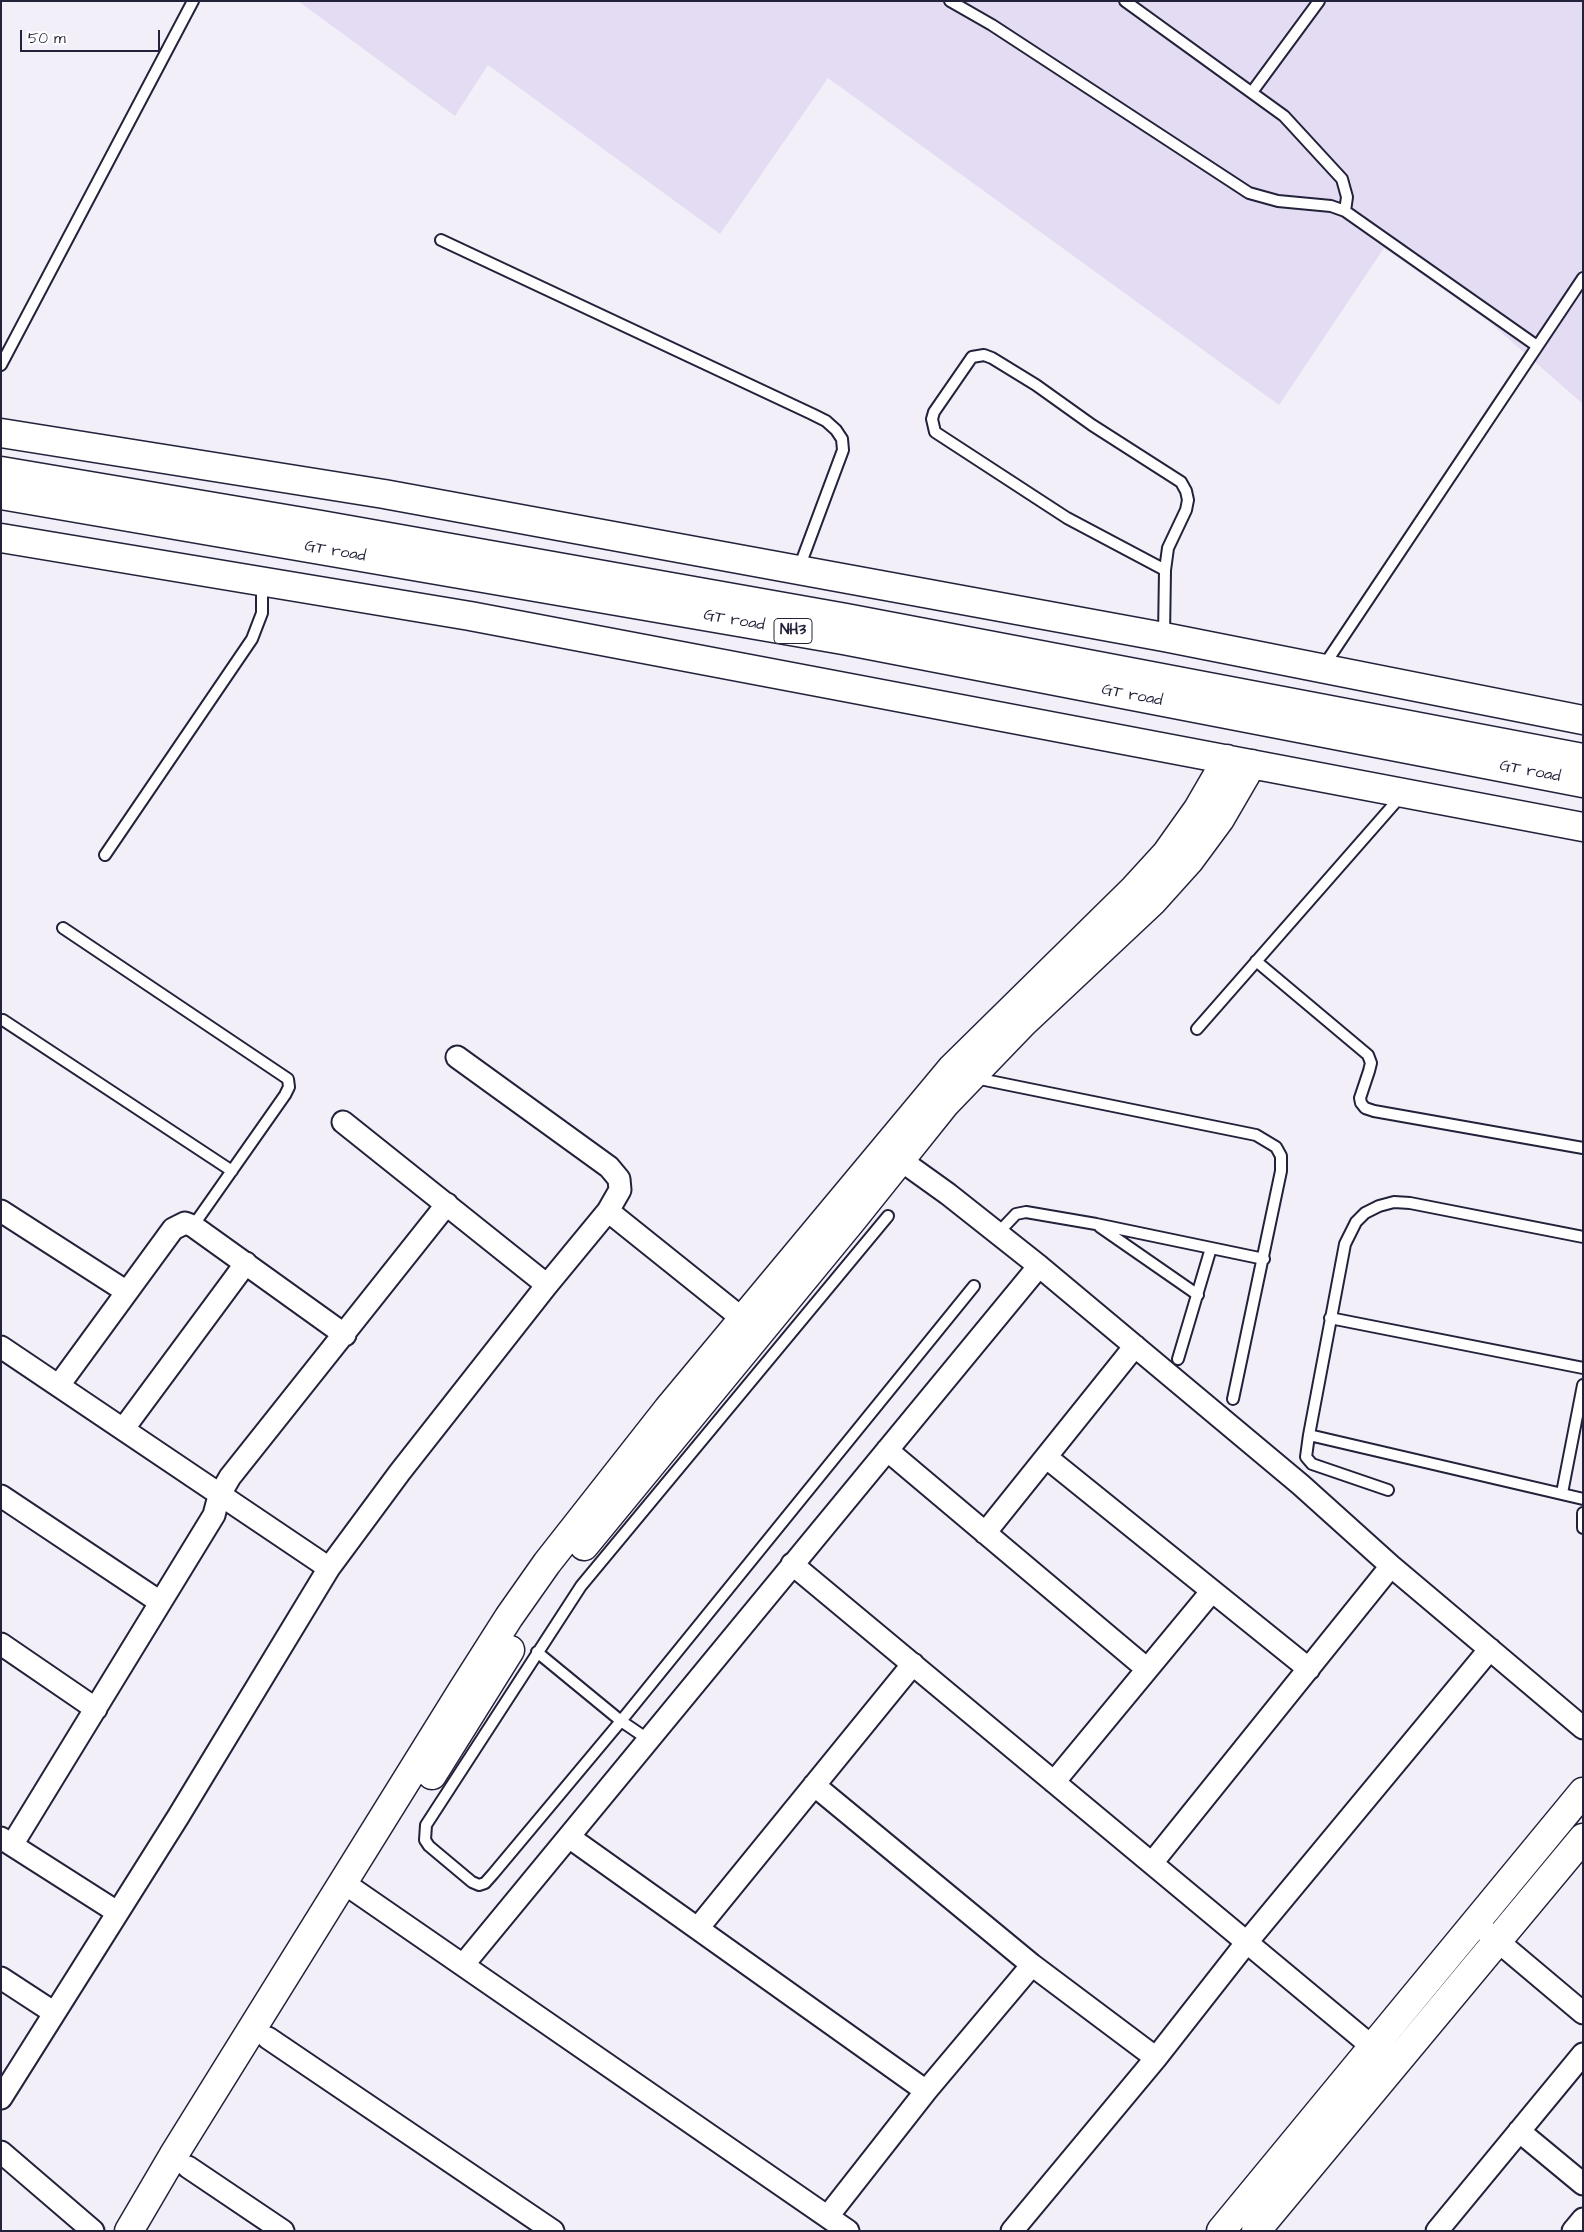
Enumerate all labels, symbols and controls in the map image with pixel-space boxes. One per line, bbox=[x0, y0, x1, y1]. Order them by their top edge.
scale bar bbox=[22, 20, 162, 52]
text: 50 m bbox=[28, 28, 66, 49]
street label: GT road bbox=[303, 537, 367, 567]
street label: GT road bbox=[702, 606, 766, 636]
road number: NH3 bbox=[774, 618, 812, 644]
street label: GT road bbox=[1100, 681, 1164, 711]
street label: GT road bbox=[1498, 757, 1562, 787]

